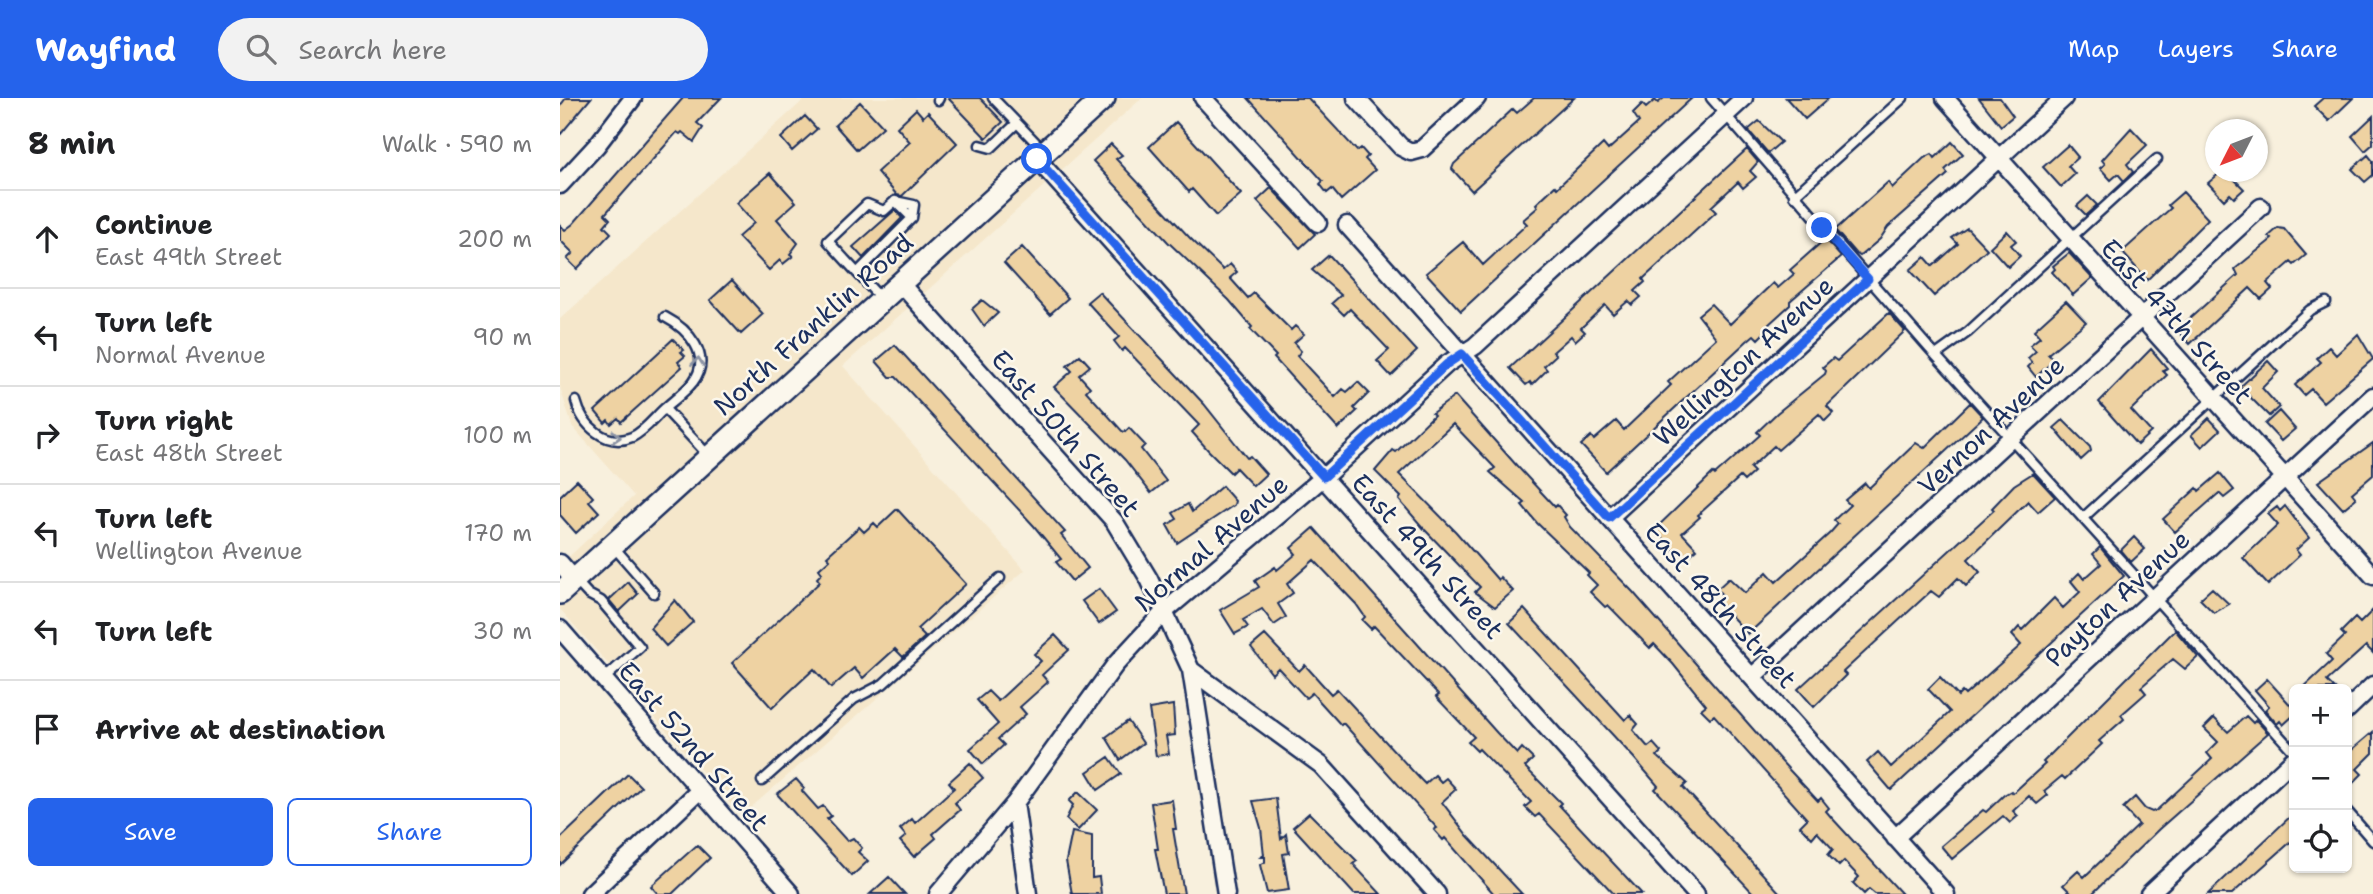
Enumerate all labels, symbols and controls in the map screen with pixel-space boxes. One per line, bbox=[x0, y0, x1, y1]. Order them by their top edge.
search box bbox=[218, 18, 708, 81]
text: Wayfind bbox=[35, 27, 176, 72]
icon: search bbox=[242, 30, 280, 68]
text: Search here bbox=[298, 32, 447, 67]
text: Map bbox=[2068, 33, 2119, 65]
text: Layers bbox=[2157, 33, 2234, 65]
text: Share bbox=[2272, 33, 2338, 65]
north arrow bbox=[2205, 119, 2268, 182]
text: 8 min bbox=[28, 123, 115, 164]
text: Walk · 590 m bbox=[382, 129, 532, 159]
route start bbox=[1021, 143, 1052, 174]
text: Continue bbox=[95, 207, 213, 242]
route end bbox=[1806, 212, 1837, 243]
icon: ahead bbox=[28, 220, 66, 258]
text: 200 m bbox=[457, 224, 532, 254]
street label: North Franklin Road bbox=[706, 225, 920, 423]
street label: East 47th Street bbox=[2093, 231, 2261, 411]
text: East 49th Street bbox=[95, 242, 282, 272]
street label: Wellington Avenue bbox=[1645, 268, 1841, 454]
text: Turn left bbox=[95, 305, 212, 340]
icon: left bbox=[28, 318, 66, 356]
text: 90 m bbox=[472, 322, 532, 352]
text: Normal Avenue bbox=[95, 340, 266, 370]
street label: East 50th Street bbox=[984, 342, 1148, 524]
street label: Vernon Avenue bbox=[1910, 348, 2072, 502]
one-way arrow bbox=[690, 356, 705, 367]
text: Turn right bbox=[95, 403, 233, 438]
icon: right bbox=[28, 416, 66, 454]
text: 100 m bbox=[463, 420, 532, 450]
one-way arrow bbox=[611, 430, 622, 445]
text: East 48th Street bbox=[95, 438, 283, 468]
street label: Normal Avenue bbox=[1127, 466, 1295, 620]
street label: East 49th Street bbox=[1344, 466, 1512, 646]
text: Turn left bbox=[95, 501, 212, 536]
icon: left bbox=[28, 514, 66, 552]
street label: East 48th Street bbox=[1637, 514, 1805, 696]
text: 170 m bbox=[464, 518, 532, 548]
street label: Payton Avenue bbox=[2037, 521, 2197, 675]
text: Wellington Avenue bbox=[95, 536, 303, 566]
icon: left bbox=[28, 612, 66, 650]
text: Turn left bbox=[95, 614, 212, 649]
text: 30 m bbox=[473, 616, 532, 646]
street label: East 52nd Street bbox=[611, 654, 777, 838]
map controls bbox=[2289, 684, 2352, 873]
button: + bbox=[2289, 684, 2352, 747]
icon: arrive bbox=[28, 710, 66, 748]
text: Arrive at destination bbox=[95, 712, 385, 747]
button: − bbox=[2289, 747, 2352, 810]
button: Save bbox=[28, 798, 273, 866]
button: Share bbox=[287, 798, 532, 866]
button: locate bbox=[2289, 810, 2352, 873]

